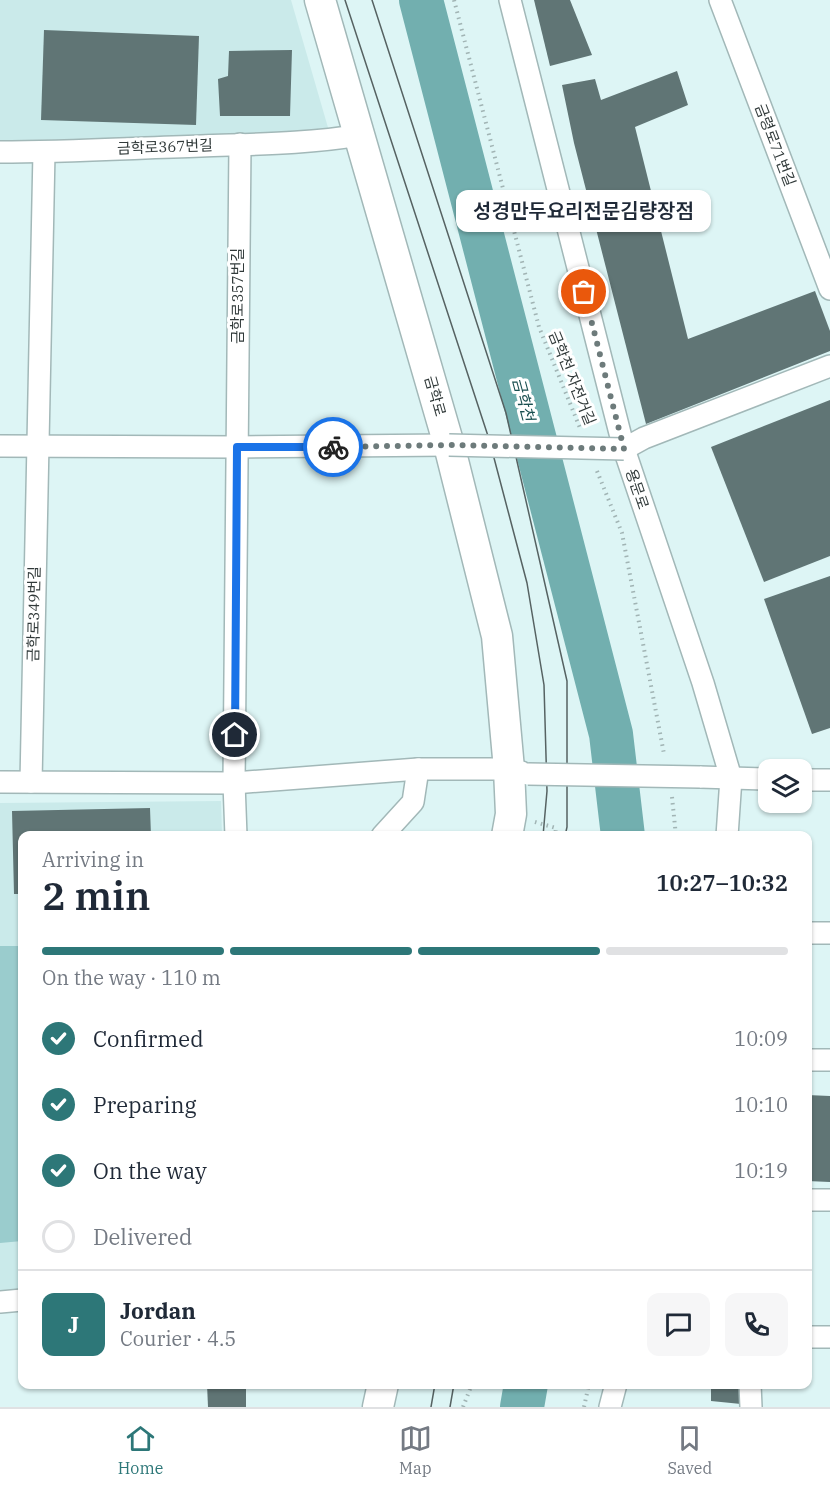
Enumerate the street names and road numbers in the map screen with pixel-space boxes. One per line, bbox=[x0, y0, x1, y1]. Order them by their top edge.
street label: 금령로71번길 bbox=[751, 101, 800, 189]
street label: 금학로367번길 bbox=[117, 135, 213, 158]
street label: 금학로357번길 bbox=[228, 248, 247, 344]
street label: 금학천 자전거길 bbox=[545, 328, 600, 428]
street label: 금학로 bbox=[421, 373, 450, 418]
street label: 용문로 bbox=[622, 466, 653, 512]
street label: 금학로349번길 bbox=[23, 566, 44, 662]

